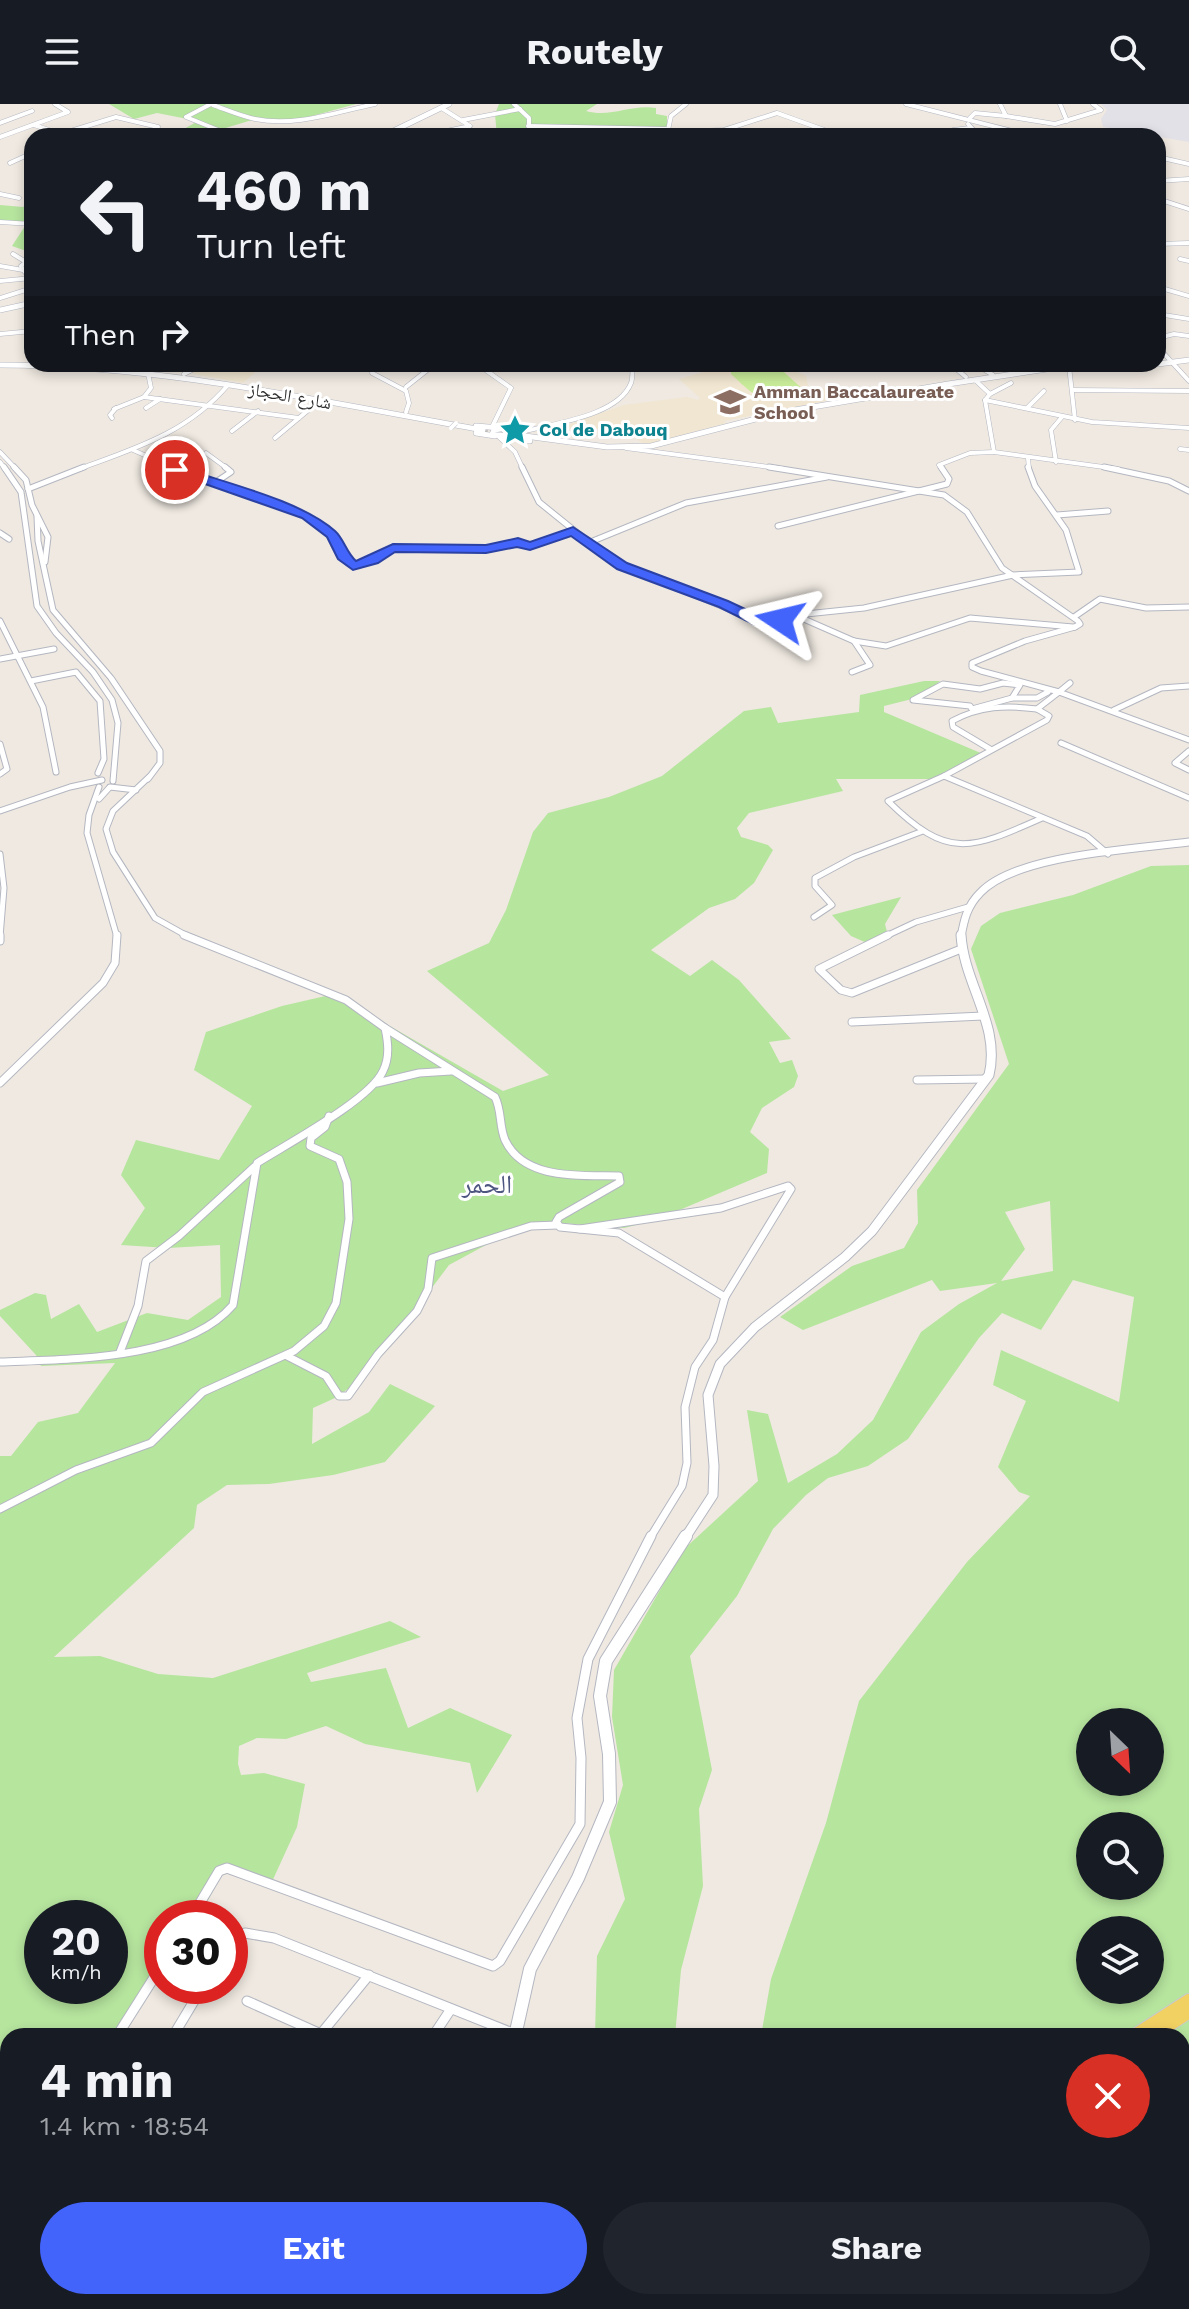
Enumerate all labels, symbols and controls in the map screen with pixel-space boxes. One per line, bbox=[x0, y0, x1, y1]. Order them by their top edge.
icon: menu bbox=[40, 30, 84, 74]
icon: search bbox=[1105, 30, 1149, 74]
text: Routely bbox=[526, 31, 663, 73]
text: 460 m bbox=[196, 158, 371, 224]
icon: left bbox=[64, 160, 168, 264]
text: Turn left bbox=[196, 225, 346, 267]
icon: right bbox=[152, 312, 196, 356]
text: Then bbox=[64, 317, 136, 352]
street label: شارع الحجاز bbox=[246, 378, 333, 414]
place label: Amman Baccalaureate School bbox=[754, 381, 954, 423]
school or university icon: Amman Baccalaureate School bbox=[713, 385, 747, 419]
place icon: Col de Dabouq bbox=[498, 413, 532, 447]
place label: Col de Dabouq bbox=[539, 419, 667, 440]
pin bbox=[141, 436, 209, 504]
icon: arrive bbox=[153, 448, 197, 492]
position arrow bbox=[738, 578, 822, 662]
district label: الحمر bbox=[461, 1169, 512, 1199]
north arrow bbox=[1076, 1708, 1164, 1796]
map controls bbox=[1076, 1708, 1164, 2004]
button: search bbox=[1076, 1812, 1164, 1900]
speed limit sign: 30 bbox=[144, 1900, 248, 2004]
button: layers bbox=[1076, 1916, 1164, 2004]
text: 20 bbox=[51, 1918, 101, 1965]
text: km/h bbox=[50, 1960, 102, 1984]
text: 4 min bbox=[40, 2052, 174, 2109]
button: close bbox=[1066, 2054, 1150, 2138]
text: 1.4 km · 18:54 bbox=[40, 2111, 209, 2141]
button: Exit bbox=[40, 2202, 587, 2294]
button: Share bbox=[603, 2202, 1150, 2294]

